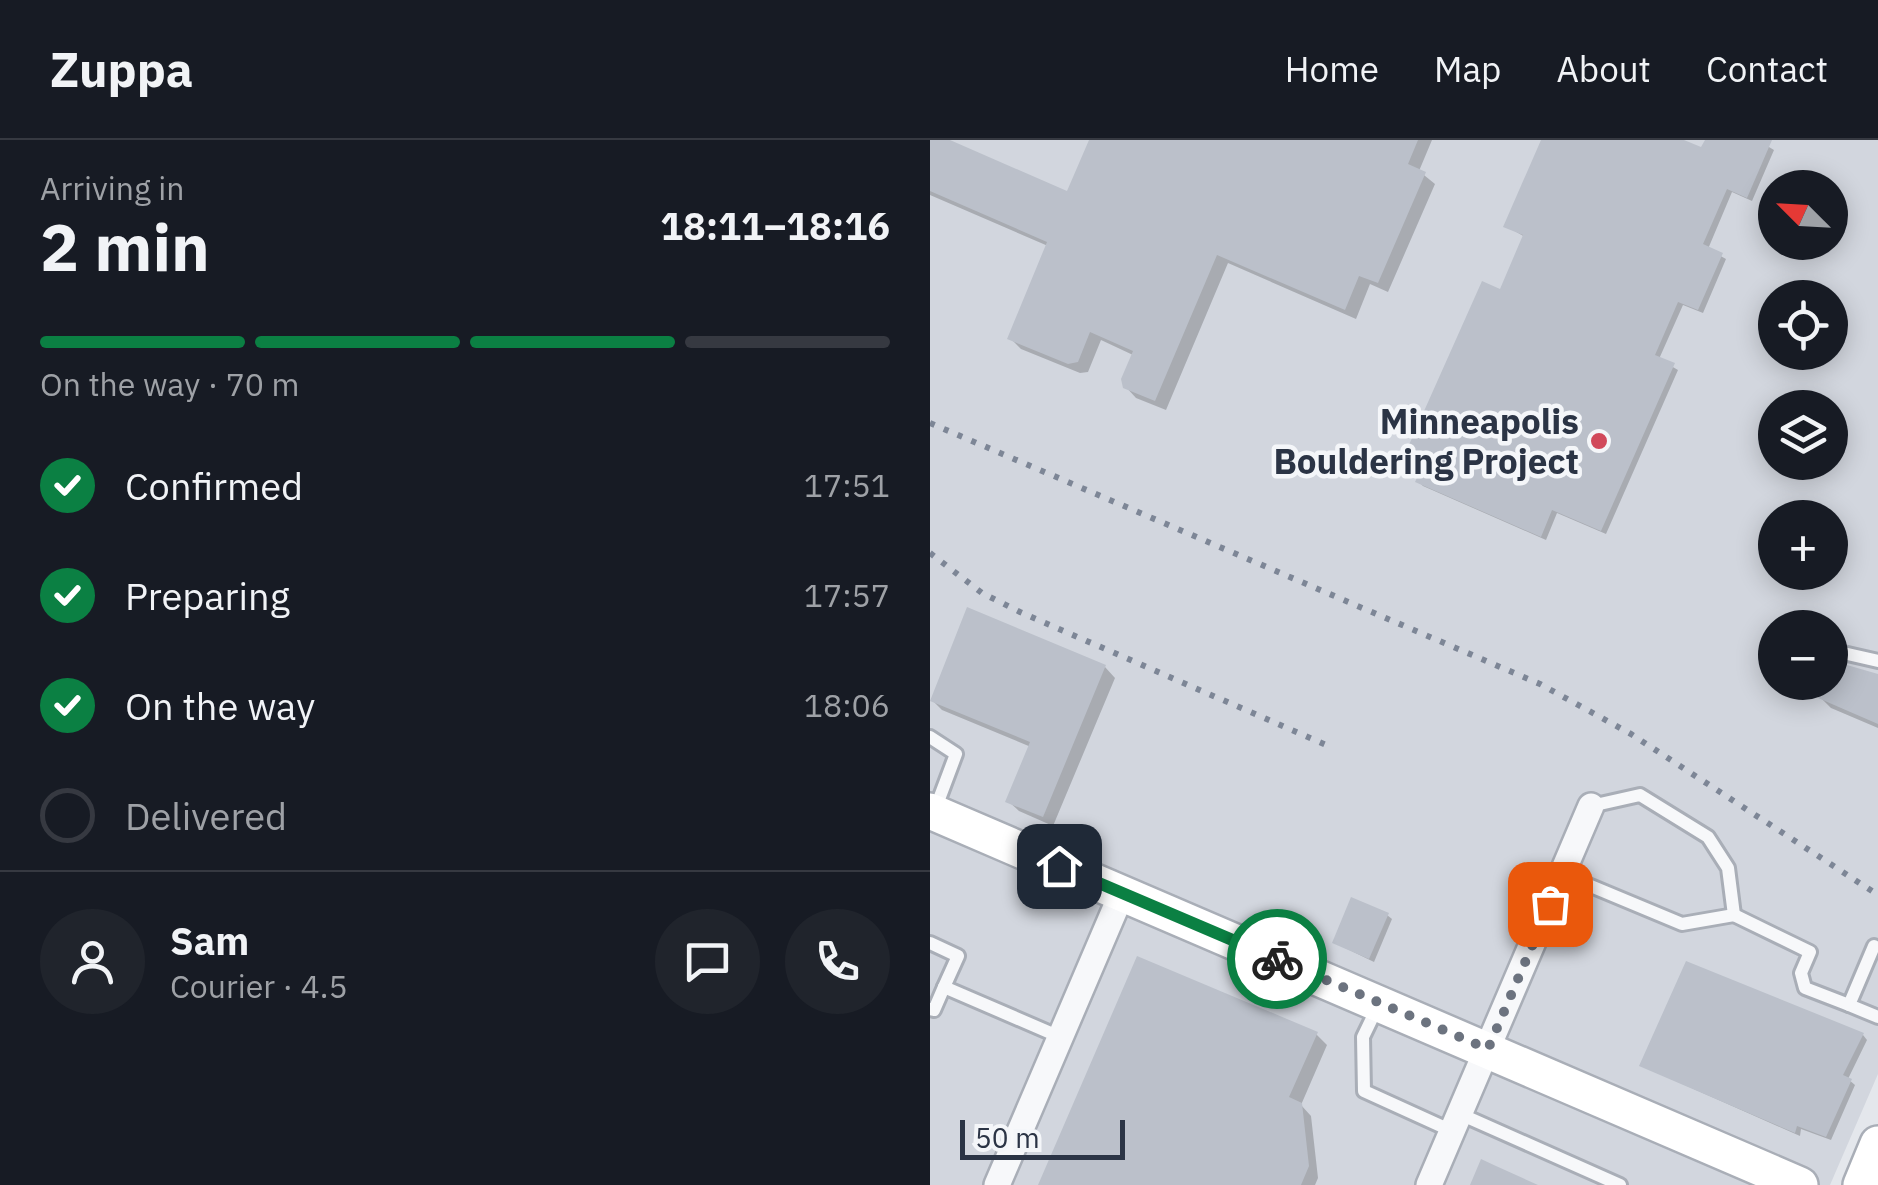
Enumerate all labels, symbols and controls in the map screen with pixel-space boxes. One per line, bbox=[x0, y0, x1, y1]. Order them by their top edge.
text: Zuppa bbox=[50, 38, 193, 100]
text: Home bbox=[1285, 46, 1379, 92]
text: Map bbox=[1434, 46, 1501, 92]
text: About bbox=[1556, 46, 1651, 92]
text: Contact bbox=[1706, 46, 1828, 92]
text: Arriving in bbox=[40, 167, 185, 209]
north arrow bbox=[1758, 170, 1848, 260]
map controls bbox=[1758, 170, 1848, 700]
text: 18:11–18:16 bbox=[660, 201, 890, 250]
text: 2 min bbox=[40, 204, 210, 289]
button: locate bbox=[1758, 280, 1848, 370]
text: On the way · 70 m bbox=[40, 363, 300, 405]
button: layers bbox=[1758, 390, 1848, 480]
place label: Minneapolis Bouldering Project bbox=[1273, 398, 1579, 484]
marker: Minneapolis Bouldering Project bbox=[1588, 430, 1610, 452]
icon: check bbox=[40, 458, 95, 513]
text: Confirmed bbox=[125, 461, 303, 510]
text: 17:51 bbox=[804, 464, 890, 506]
button: + bbox=[1758, 500, 1848, 590]
icon: check bbox=[40, 568, 95, 623]
text: Preparing bbox=[125, 571, 290, 620]
text: 17:57 bbox=[804, 574, 890, 616]
button: − bbox=[1758, 610, 1848, 700]
icon: check bbox=[40, 678, 95, 733]
text: On the way bbox=[125, 681, 315, 730]
text: 18:06 bbox=[804, 684, 890, 726]
text: Delivered bbox=[125, 791, 287, 840]
pin bbox=[1017, 824, 1102, 909]
icon: home bbox=[1032, 839, 1087, 894]
pin bbox=[1508, 862, 1593, 947]
icon: bag bbox=[1523, 877, 1578, 932]
button: person bbox=[40, 909, 145, 1014]
button: chat bbox=[655, 909, 760, 1014]
button: phone bbox=[785, 909, 890, 1014]
courier bbox=[1227, 909, 1327, 1009]
text: Sam bbox=[170, 916, 249, 965]
icon: bike bbox=[1250, 932, 1305, 987]
text: Courier · 4.5 bbox=[170, 965, 348, 1007]
scale bar bbox=[960, 1115, 1125, 1160]
text: 50 m bbox=[975, 1119, 1040, 1156]

